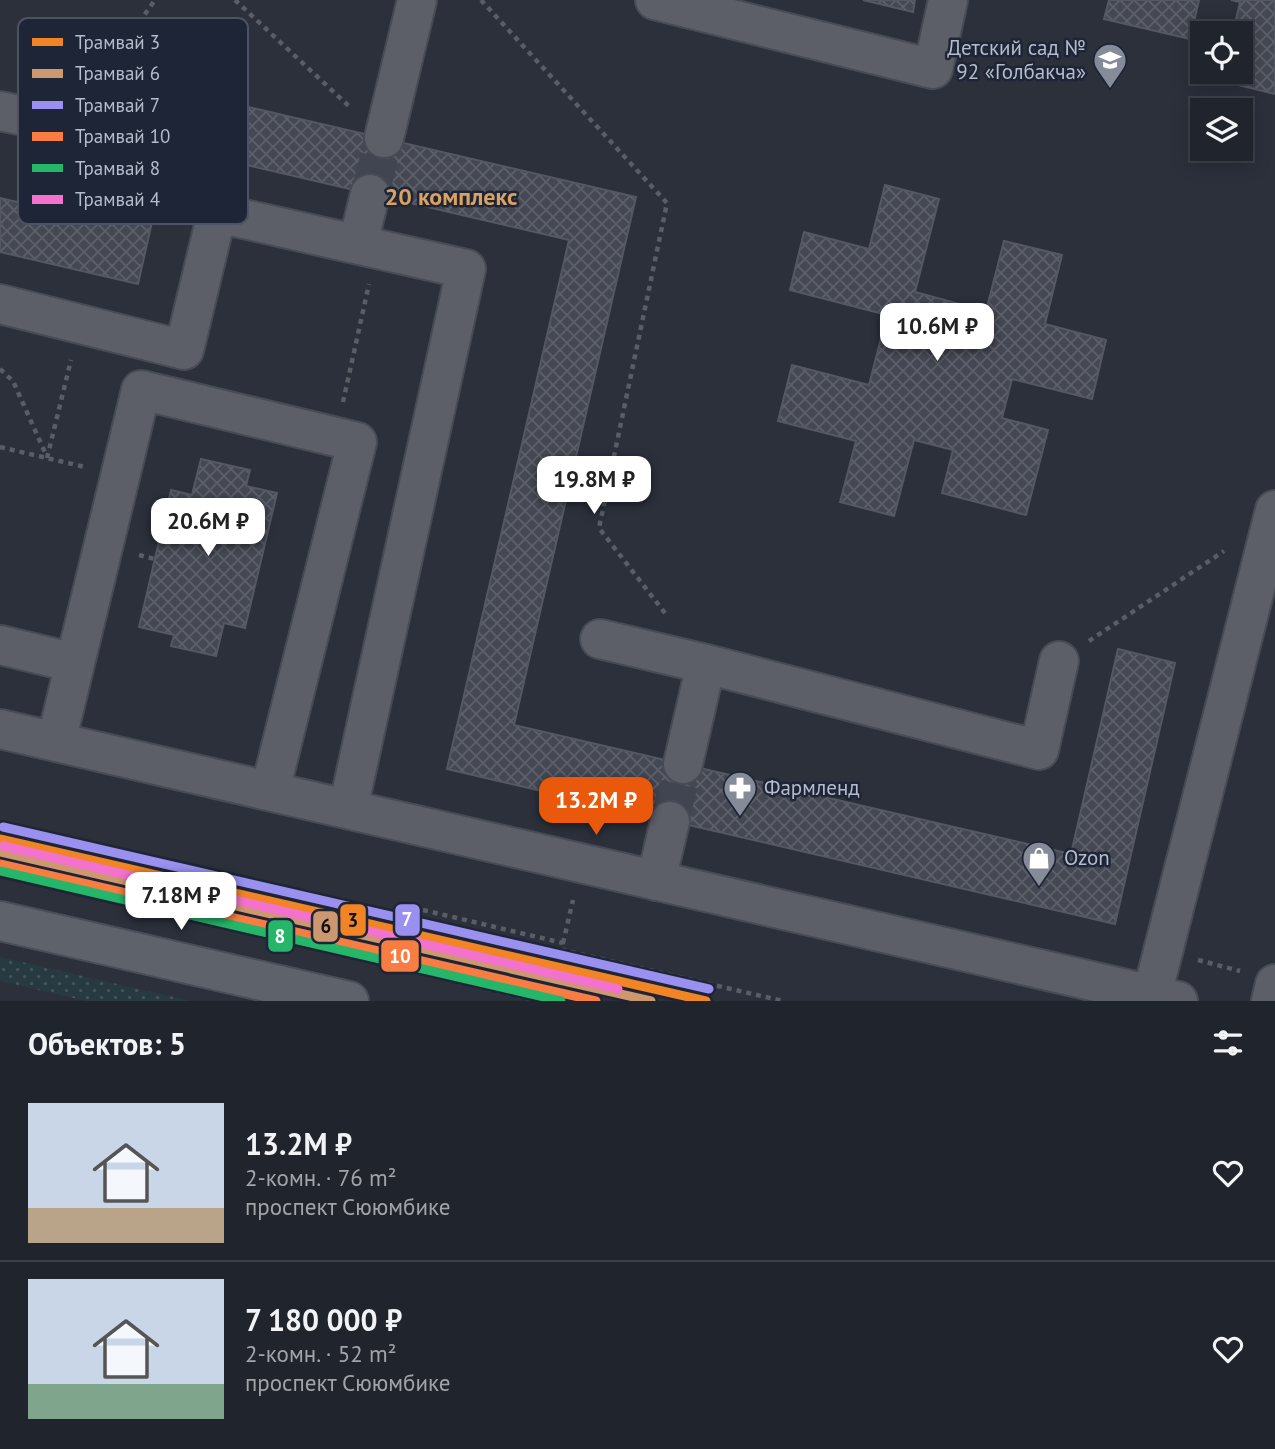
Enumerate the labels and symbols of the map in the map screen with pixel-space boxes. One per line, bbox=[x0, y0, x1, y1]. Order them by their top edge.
legend bbox=[18, 18, 248, 224]
text: Трамвай 3 bbox=[75, 30, 160, 54]
place label: Детский сад № 92 «Голбакча» bbox=[947, 34, 1086, 85]
school or university icon: Детский сад № 92 «Голбакча» bbox=[1091, 41, 1129, 90]
text: Трамвай 6 bbox=[75, 61, 160, 85]
text: Трамвай 7 bbox=[75, 93, 160, 117]
text: Трамвай 10 bbox=[75, 124, 170, 148]
text: Трамвай 8 bbox=[75, 156, 160, 180]
district label: 20 комплекс bbox=[385, 181, 517, 212]
text: Трамвай 4 bbox=[75, 187, 160, 211]
pin: 10.6M ₽ bbox=[872, 304, 1002, 363]
pin: 19.8M ₽ bbox=[529, 456, 659, 516]
pin: 20.6M ₽ bbox=[143, 498, 273, 558]
pharmacy icon: Фармленд bbox=[721, 769, 759, 818]
place label: Фармленд bbox=[764, 774, 860, 801]
pin: 13.2M ₽ bbox=[531, 778, 661, 837]
shop icon: Ozon bbox=[1020, 839, 1058, 888]
place label: Ozon bbox=[1064, 844, 1110, 871]
pin: 7.18M ₽ bbox=[116, 872, 246, 932]
line badge: 3 bbox=[339, 903, 367, 937]
line badge: 7 bbox=[394, 903, 421, 937]
text: 7 bbox=[402, 907, 412, 931]
text: 3 bbox=[348, 908, 358, 932]
line badge: 6 bbox=[312, 910, 339, 943]
text: 6 bbox=[321, 914, 331, 938]
line badge: 8 bbox=[267, 919, 294, 953]
text: 8 bbox=[275, 924, 285, 948]
line badge: 10 bbox=[380, 939, 420, 973]
text: 10 bbox=[389, 944, 411, 968]

